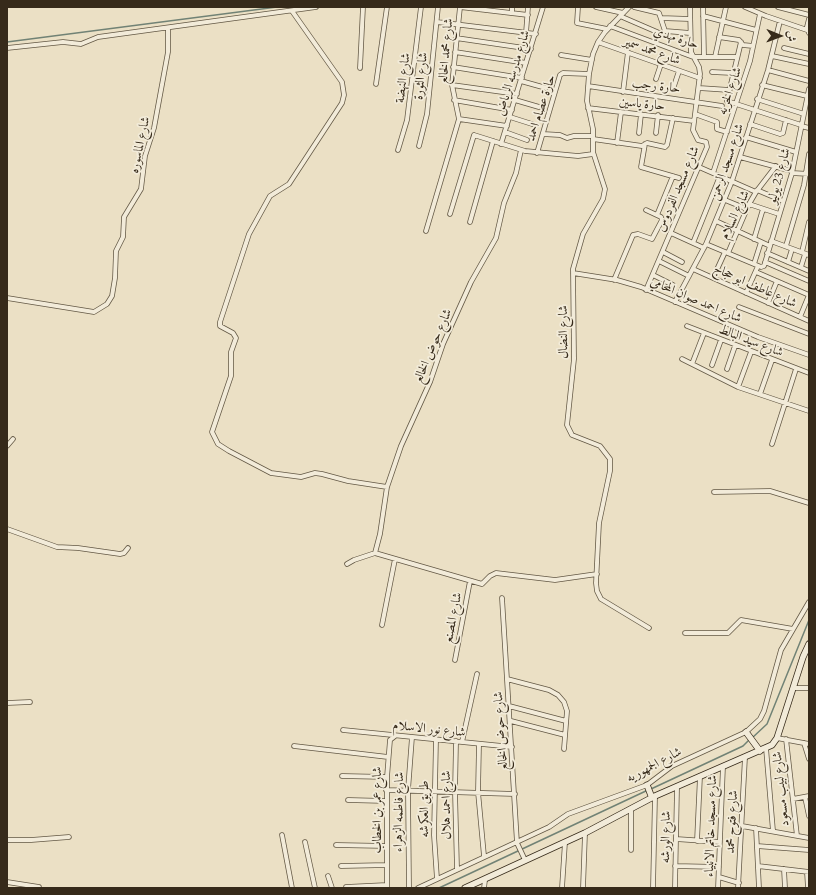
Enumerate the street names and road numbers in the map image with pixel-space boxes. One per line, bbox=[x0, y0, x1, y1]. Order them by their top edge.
street label: شارع محمد الخالع bbox=[435, 17, 457, 85]
street label: حارة مهدي bbox=[652, 23, 700, 53]
street label: شارع مدرسه الرياض bbox=[493, 28, 533, 118]
street label: شارع محمد سمير bbox=[621, 33, 683, 69]
street label: شارع الثورة bbox=[411, 51, 431, 101]
street label: شارع النهضة bbox=[392, 52, 414, 104]
street label: شارع الحريه bbox=[715, 65, 745, 117]
street label: حارة عصام احمد bbox=[523, 73, 559, 143]
street label: حارة رجب bbox=[631, 75, 681, 97]
street label: حارة ياسين bbox=[618, 94, 666, 114]
street label: شارع الماسوره bbox=[126, 115, 154, 175]
street label: شارع مسجد الرحمن bbox=[707, 122, 747, 202]
street label: شارع مسجد الفردوس bbox=[653, 144, 703, 234]
street label: شارع 23 يوليو bbox=[764, 146, 794, 206]
street label: شارع السلام bbox=[717, 188, 753, 242]
street label: شارع عاطف ابو حجاج bbox=[711, 261, 799, 311]
street label: شارع احمد صوان المحامي bbox=[648, 274, 744, 326]
street label: شارع النضال bbox=[555, 305, 571, 359]
street label: شارع حوض الخالع bbox=[410, 306, 456, 386]
street label: شارع سيد البالط bbox=[717, 322, 785, 360]
street label: شارع المصنع bbox=[440, 591, 466, 645]
street label: شارع حوض الخالع bbox=[490, 691, 512, 771]
street label: شارع نور الاسلام bbox=[392, 717, 466, 741]
street label: شارع الجمهوريه bbox=[624, 744, 684, 786]
street label: شارع لبيب مسعود bbox=[769, 751, 793, 827]
street label: شارع عمر بن الخطاب bbox=[369, 767, 385, 853]
street label: شارع احمد هلال bbox=[438, 771, 454, 839]
street label: شارع فاطمه الزهراء bbox=[390, 772, 408, 852]
street label: شارع مسجد خاتم الانبياء bbox=[701, 775, 721, 877]
street label: طريق العكرشه bbox=[416, 780, 432, 838]
street label: شارع فتوح محمد bbox=[723, 790, 741, 854]
street label: شارع الورشه bbox=[658, 811, 674, 863]

